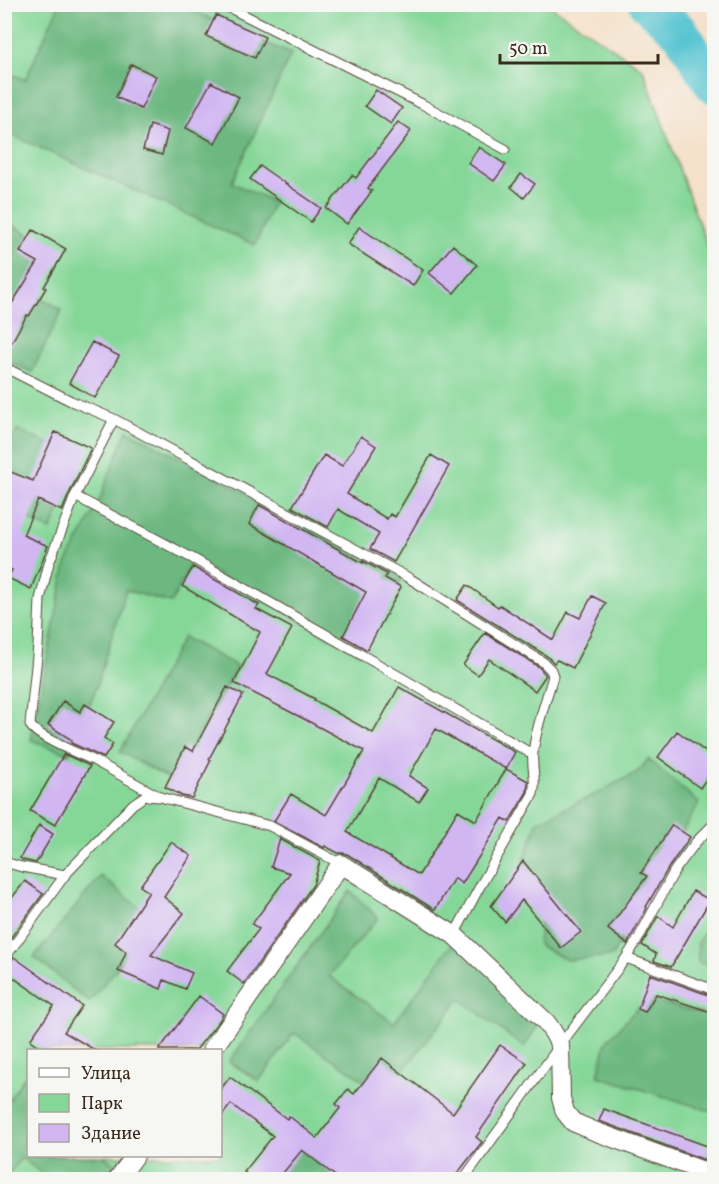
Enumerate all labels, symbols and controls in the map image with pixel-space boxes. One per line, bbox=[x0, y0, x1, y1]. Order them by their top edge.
scale bar bbox=[500, 27, 658, 65]
text: 50 m bbox=[509, 37, 548, 62]
legend bbox=[27, 1049, 222, 1157]
text: Улица bbox=[81, 1062, 131, 1087]
text: Парк bbox=[81, 1092, 123, 1117]
text: Здание bbox=[81, 1122, 141, 1147]

